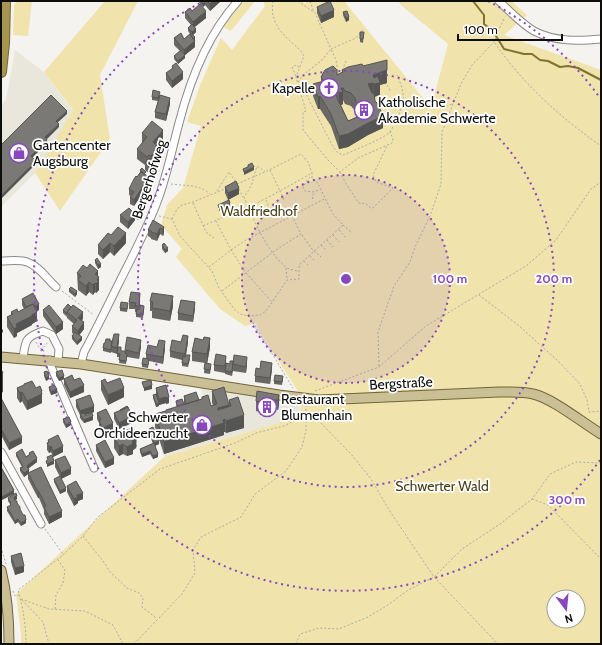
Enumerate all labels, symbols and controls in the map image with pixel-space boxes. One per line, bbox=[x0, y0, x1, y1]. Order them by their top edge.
scale bar bbox=[458, 16, 562, 42]
text: 100 m bbox=[464, 22, 498, 37]
church icon: Kapelle bbox=[318, 77, 340, 99]
place label: Kapelle bbox=[272, 79, 315, 97]
place label: Katholische Akademie Schwerte bbox=[378, 93, 496, 127]
building icon: Katholische Akademie Schwerte bbox=[353, 99, 375, 121]
place label: Gartencenter Augsburg bbox=[33, 136, 111, 170]
street label: Bergerhofweg bbox=[128, 136, 171, 221]
shop icon: Gartencenter Augsburg bbox=[8, 142, 30, 164]
park label: Waldfriedhof bbox=[220, 202, 298, 220]
text: 100 m bbox=[433, 271, 467, 286]
text: 200 m bbox=[536, 271, 572, 286]
centre of rings bbox=[339, 272, 353, 286]
street label: Bergstraße bbox=[369, 372, 433, 394]
place label: Restaurant Blumenhain bbox=[281, 390, 352, 424]
building icon: Restaurant Blumenhain bbox=[256, 396, 278, 418]
place label: Schwerter Orchideenzucht bbox=[94, 408, 189, 442]
shop icon: Schwerter Orchideenzucht bbox=[191, 414, 213, 436]
park label: Schwerter Wald bbox=[395, 477, 489, 495]
text: 300 m bbox=[549, 492, 585, 507]
north arrow bbox=[546, 589, 586, 629]
text: N bbox=[563, 611, 574, 626]

